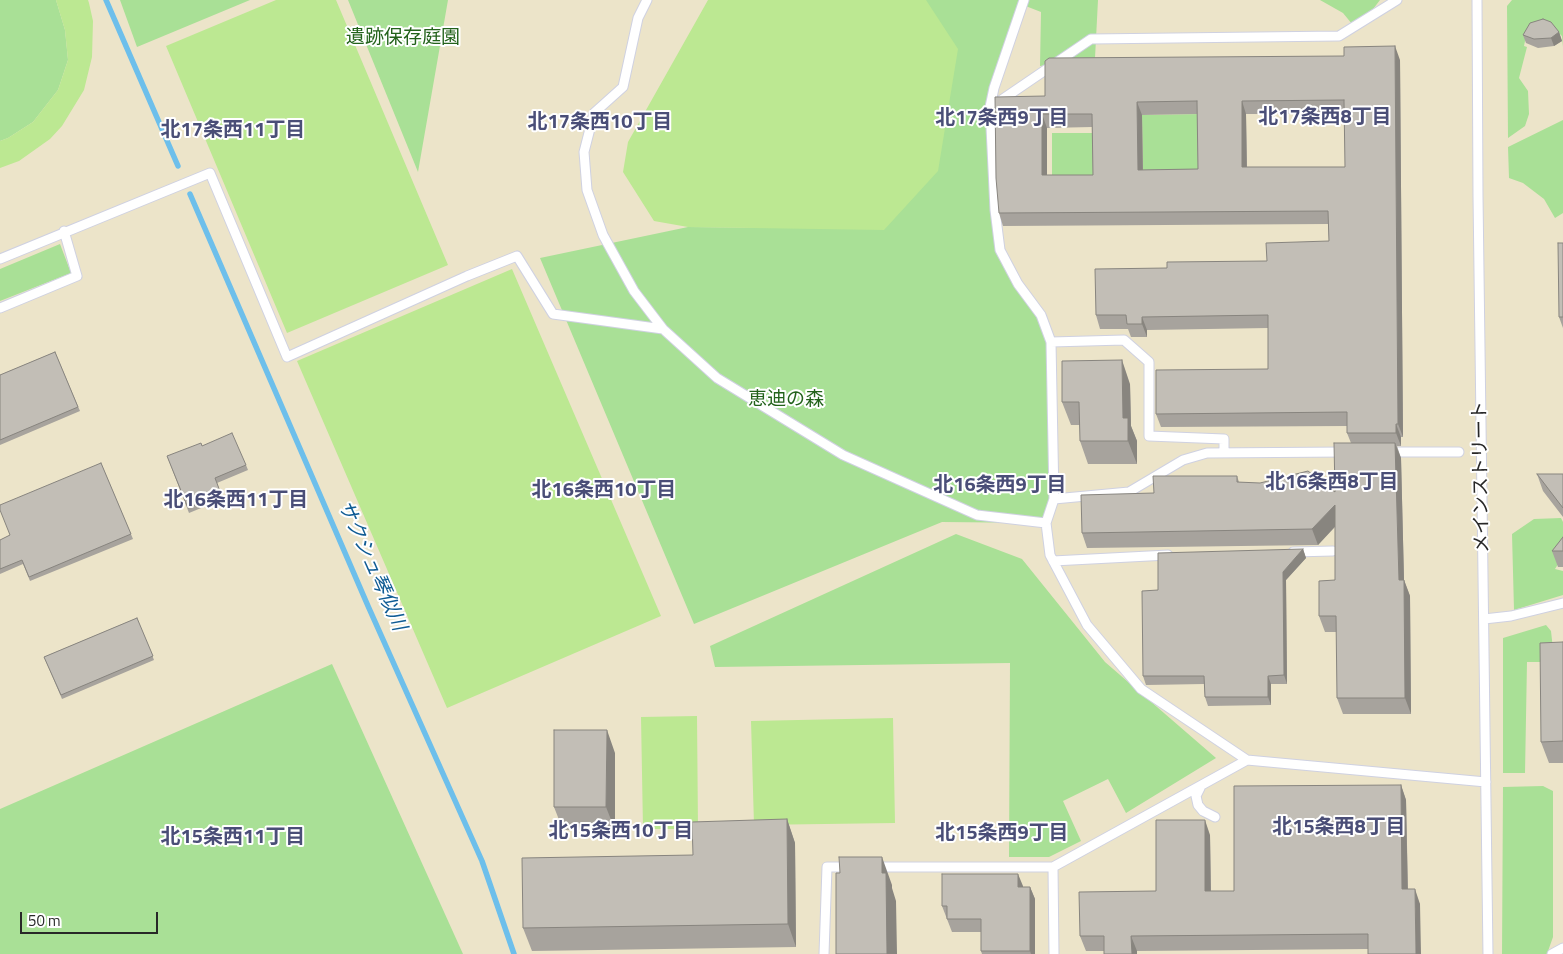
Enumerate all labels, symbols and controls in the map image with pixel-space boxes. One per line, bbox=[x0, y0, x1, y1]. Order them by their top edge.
park label: 遺跡保存庭園 bbox=[346, 27, 460, 49]
district label: 北17条西8丁目 bbox=[1258, 106, 1392, 130]
district label: 北17条西9丁目 bbox=[935, 107, 1069, 131]
district label: 北17条西10丁目 bbox=[528, 111, 672, 135]
district label: 北17条西11丁目 bbox=[161, 119, 305, 143]
park label: 恵迪の森 bbox=[748, 389, 824, 411]
street label: メインストリート bbox=[1469, 401, 1495, 553]
district label: 北16条西8丁目 bbox=[1265, 471, 1399, 495]
district label: 北16条西9丁目 bbox=[933, 474, 1067, 498]
district label: 北16条西10丁目 bbox=[532, 479, 676, 503]
district label: 北16条西11丁目 bbox=[164, 489, 308, 513]
water label: サクシュ琴似川 bbox=[332, 497, 410, 635]
district label: 北15条西8丁目 bbox=[1272, 816, 1406, 840]
district label: 北15条西10丁目 bbox=[549, 820, 693, 844]
district label: 北15条西9丁目 bbox=[935, 822, 1069, 846]
district label: 北15条西11丁目 bbox=[161, 826, 305, 850]
scale bar bbox=[22, 902, 160, 934]
text: 50 m bbox=[28, 909, 61, 932]

